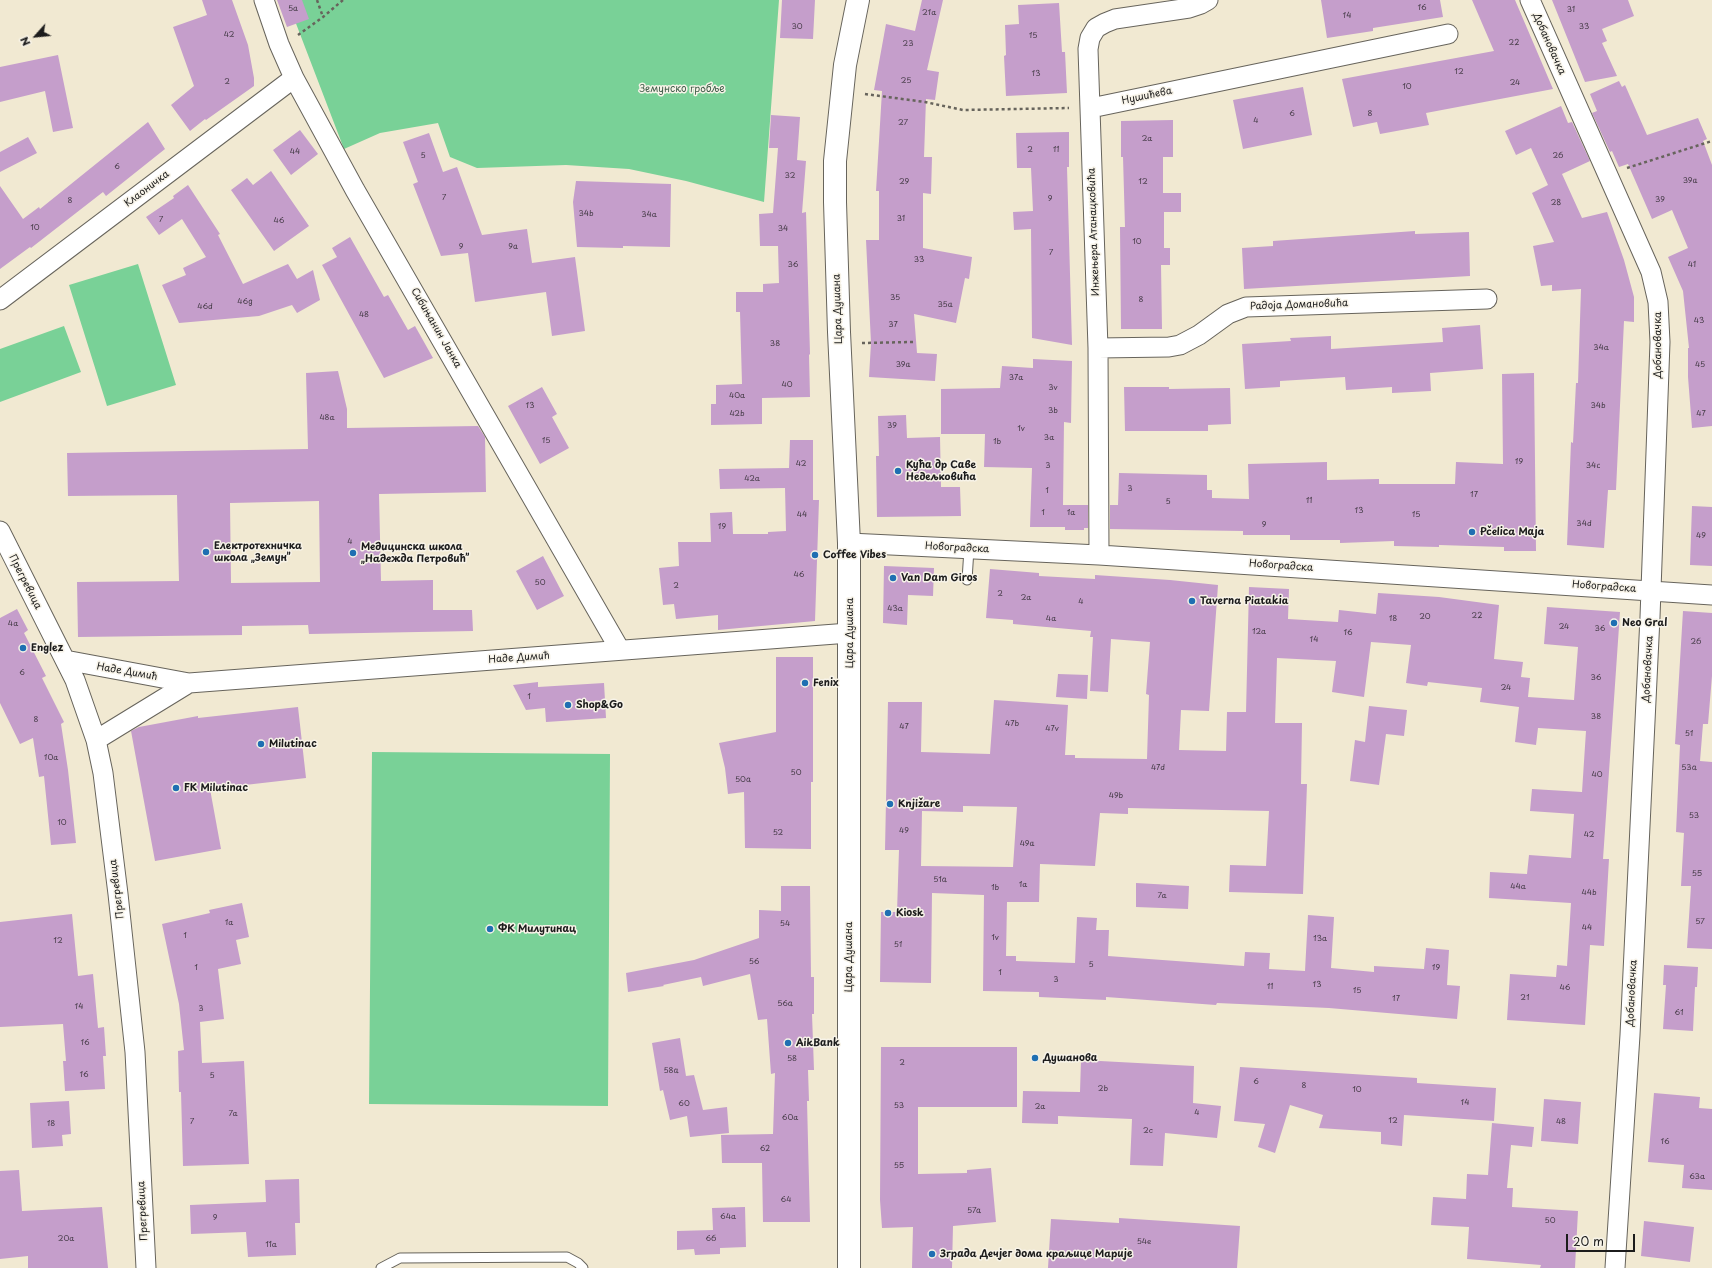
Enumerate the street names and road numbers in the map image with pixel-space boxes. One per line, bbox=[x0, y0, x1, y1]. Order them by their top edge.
street label: Добановачка bbox=[1530, 11, 1568, 77]
street label: Нушићева bbox=[1121, 85, 1173, 107]
street label: Клаоничка bbox=[122, 168, 172, 210]
street label: Инжењера Атанацковића bbox=[1086, 168, 1102, 296]
street label: Цара Душана bbox=[831, 274, 845, 344]
street label: Сибињанин Јанка bbox=[408, 286, 464, 370]
street label: Радоја Домановића bbox=[1250, 297, 1348, 313]
street label: Добановачка bbox=[1652, 312, 1664, 378]
street label: Новоградска bbox=[925, 540, 989, 556]
street label: Прегревица bbox=[6, 553, 44, 611]
street label: Новоградска bbox=[1249, 558, 1313, 574]
street label: Новоградска bbox=[1572, 579, 1636, 595]
street label: Цара Душана bbox=[844, 598, 856, 668]
street label: Добановачка bbox=[1640, 635, 1656, 703]
street label: Наде Димић bbox=[488, 650, 550, 666]
street label: Наде Димић bbox=[96, 661, 158, 683]
street label: Прегревица bbox=[107, 859, 127, 919]
street label: Цара Душана bbox=[843, 922, 855, 992]
street label: Добановачка bbox=[1624, 959, 1640, 1027]
street label: Прегревица bbox=[135, 1181, 151, 1241]

